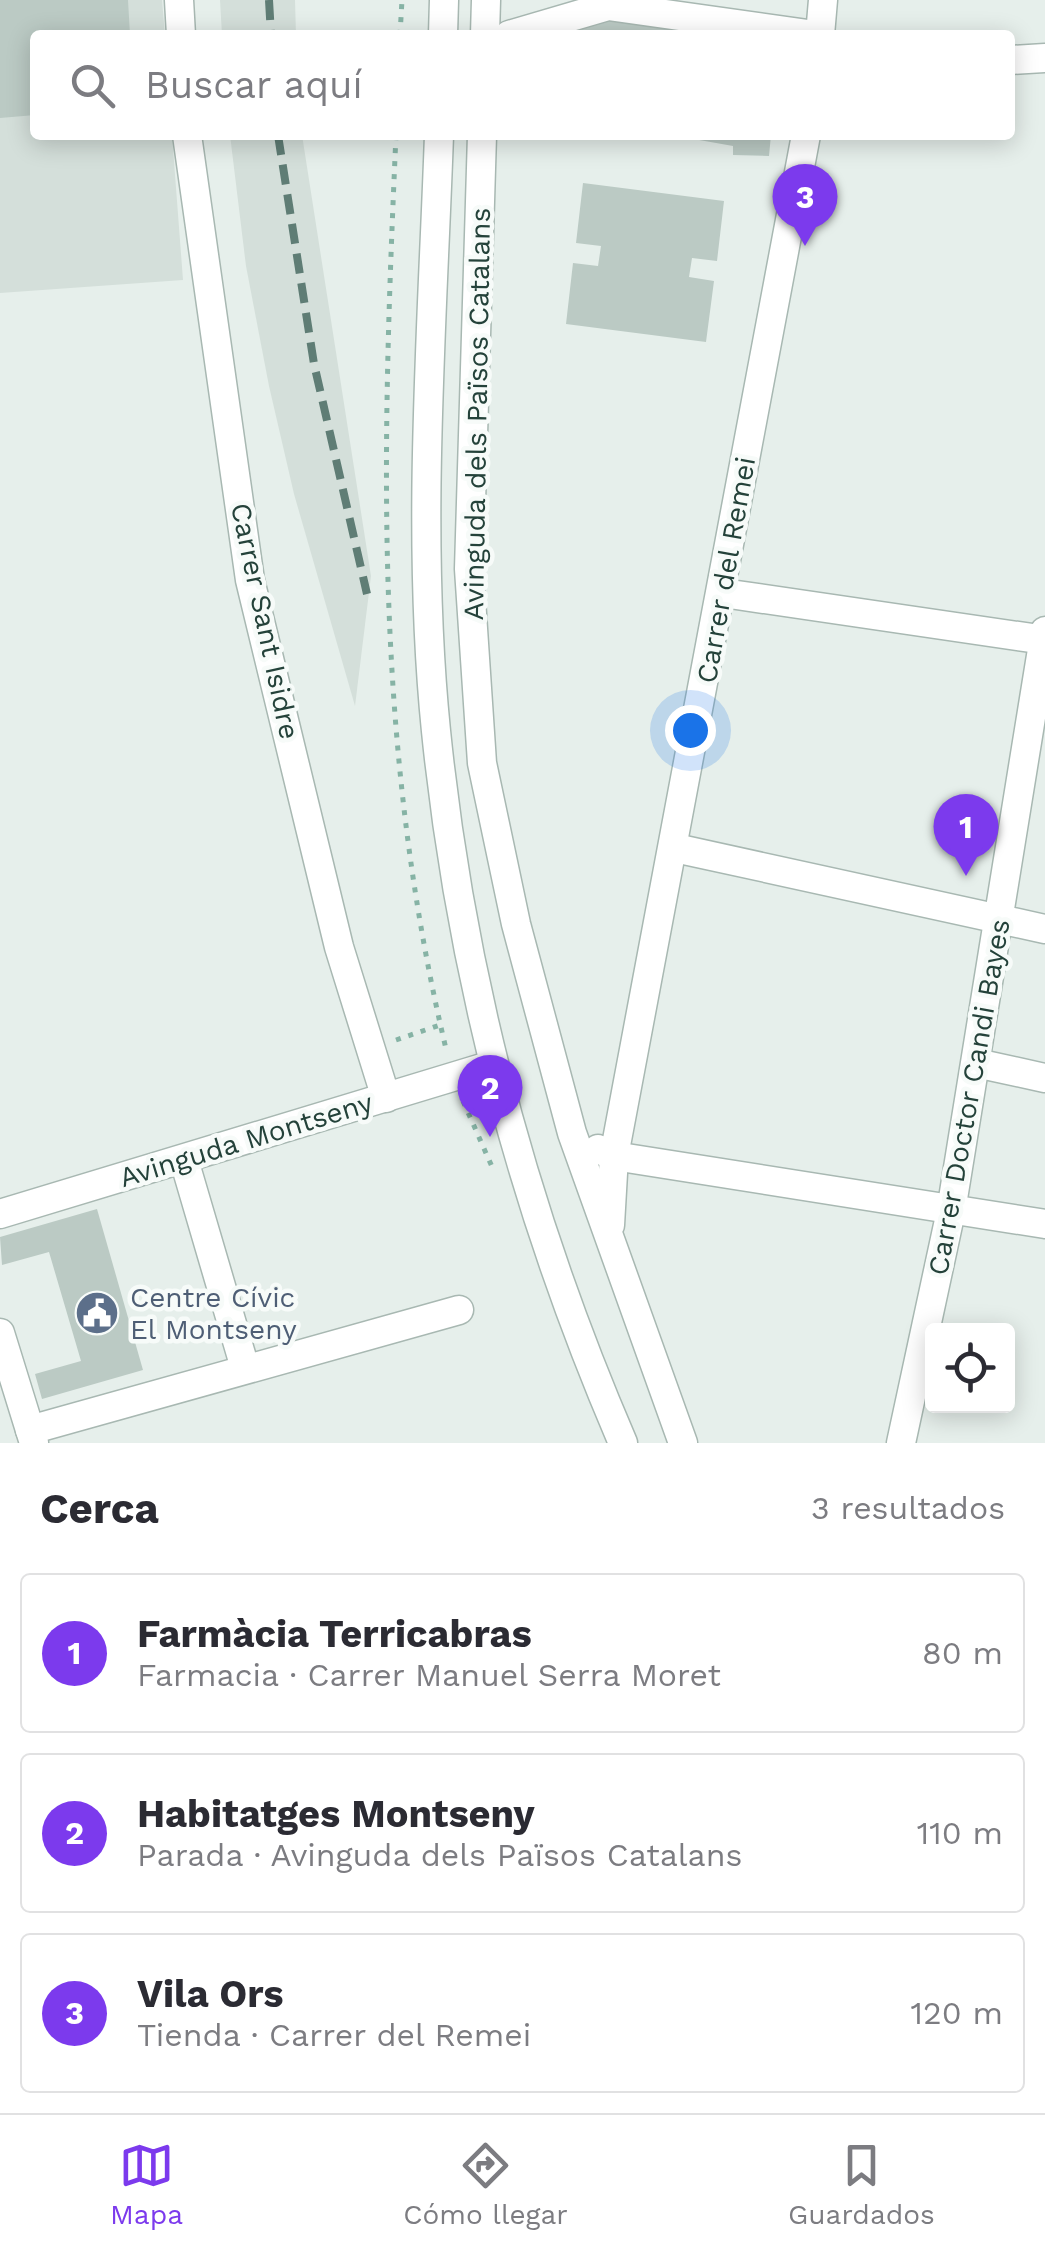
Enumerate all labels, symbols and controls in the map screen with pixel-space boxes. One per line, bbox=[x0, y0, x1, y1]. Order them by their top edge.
search box bbox=[30, 30, 1015, 140]
icon: search bbox=[65, 58, 120, 113]
text: Buscar aquí bbox=[145, 63, 363, 107]
pin: 3 bbox=[772, 164, 838, 246]
street label: Avinguda dels Països Catalans bbox=[457, 207, 497, 621]
street label: Carrer del Remei bbox=[690, 454, 762, 686]
street label: Carrer Sant Isidre bbox=[224, 500, 306, 742]
your location bbox=[665, 705, 716, 756]
pin: 1 bbox=[934, 794, 998, 876]
street label: Carrer Doctor Candi Bayes bbox=[921, 916, 1017, 1278]
pin: 2 bbox=[458, 1054, 522, 1137]
street label: Avinguda Montseny bbox=[115, 1086, 377, 1194]
place label: Centre Cívic El Montseny bbox=[130, 1281, 297, 1346]
public building icon: Centre Cívic El Montseny bbox=[74, 1290, 120, 1336]
map controls bbox=[925, 1323, 1015, 1413]
button: locate bbox=[925, 1323, 1015, 1413]
text: Cerca bbox=[40, 1484, 159, 1533]
text: 3 resultados bbox=[811, 1489, 1005, 1527]
text: Farmàcia Terricabras bbox=[137, 1612, 532, 1656]
text: 1 bbox=[68, 1634, 81, 1672]
text: 80 m bbox=[922, 1634, 1003, 1672]
text: Farmacia · Carrer Manuel Serra Moret bbox=[137, 1656, 721, 1694]
text: Habitatges Montseny bbox=[137, 1792, 535, 1836]
text: 2 bbox=[65, 1814, 84, 1852]
text: 110 m bbox=[917, 1814, 1003, 1852]
text: Parada · Avinguda dels Països Catalans bbox=[137, 1836, 742, 1874]
text: Vila Ors bbox=[137, 1972, 283, 2016]
text: 3 bbox=[65, 1994, 84, 2032]
text: 120 m bbox=[911, 1994, 1003, 2032]
text: Tienda · Carrer del Remei bbox=[137, 2016, 531, 2054]
tab: Mapa bbox=[110, 2138, 183, 2231]
tab: Cómo llegar bbox=[403, 2138, 568, 2231]
tab: Guardados bbox=[788, 2138, 935, 2231]

